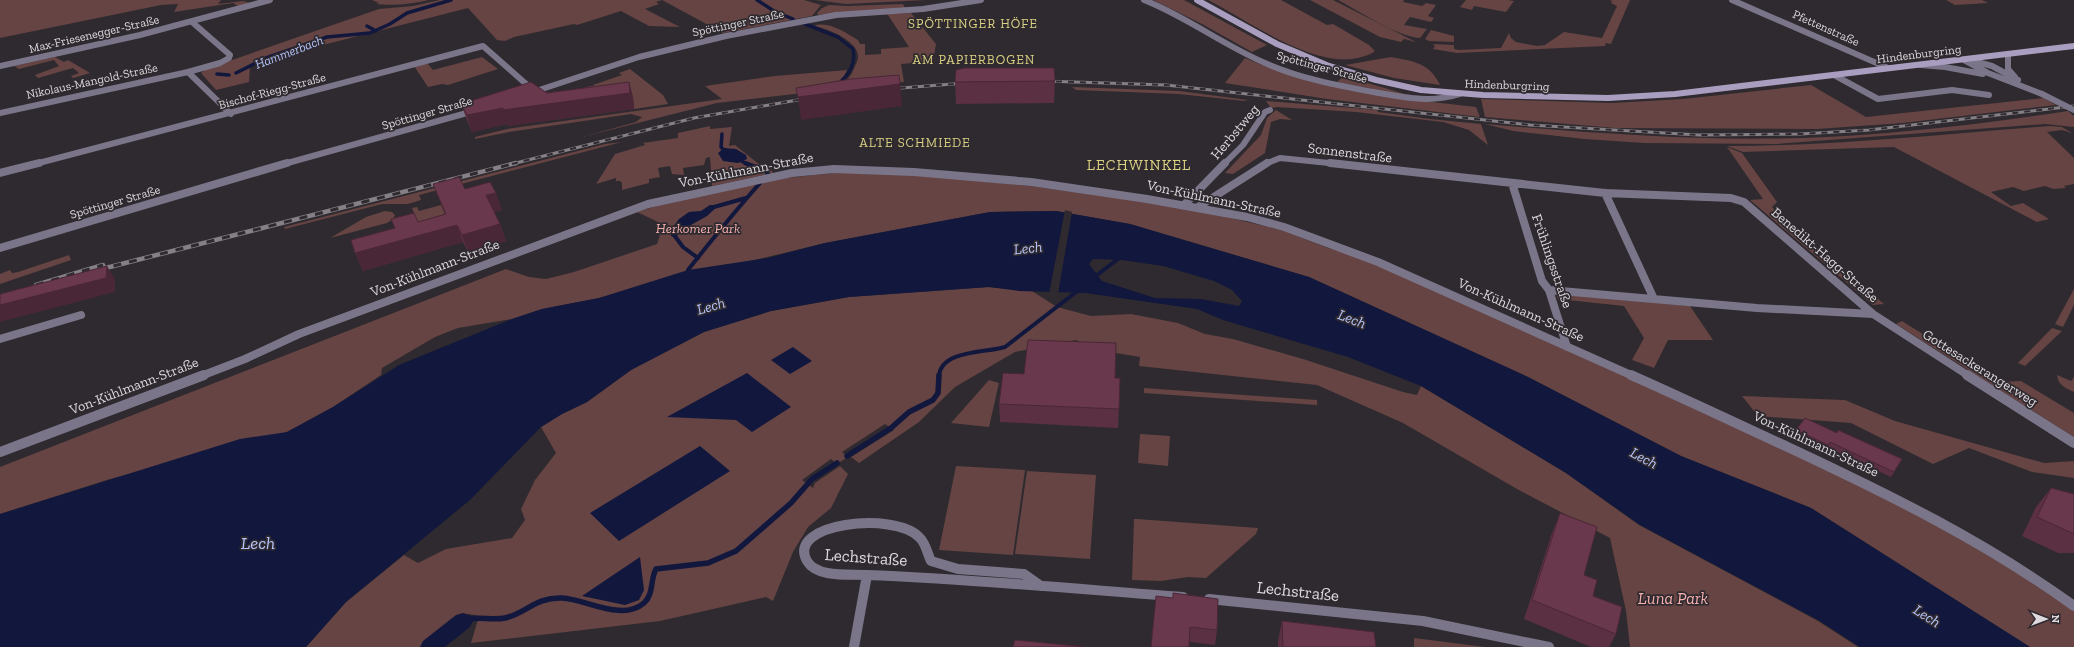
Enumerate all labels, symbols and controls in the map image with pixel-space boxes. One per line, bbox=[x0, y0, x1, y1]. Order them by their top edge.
street label: Spöttinger Straße bbox=[691, 6, 785, 40]
street label: Pfettenstraße bbox=[1790, 7, 1862, 49]
street label: Max-Friesenegger-Straße bbox=[28, 12, 161, 56]
district label: SPÖTTINGER HÖFE bbox=[908, 16, 1038, 31]
water label: Hammerbach bbox=[253, 32, 326, 72]
street label: Hindenburgring bbox=[1876, 42, 1962, 66]
street label: Spöttinger Straße bbox=[1275, 48, 1369, 86]
district label: AM PAPIERBOGEN bbox=[913, 52, 1035, 67]
street label: Nikolaus-Mangold-Straße bbox=[25, 60, 159, 102]
street label: Bischof-Riegg-Straße bbox=[217, 70, 327, 112]
street label: Hindenburgring bbox=[1464, 77, 1550, 93]
street label: Spöttinger Straße bbox=[380, 93, 474, 133]
street label: Herbstweg bbox=[1207, 101, 1263, 163]
district label: ALTE SCHMIEDE bbox=[859, 135, 971, 150]
street label: Sonnenstraße bbox=[1307, 139, 1394, 167]
street label: Von-Kühlmann-Straße bbox=[676, 149, 815, 192]
district label: LECHWINKEL bbox=[1087, 156, 1191, 174]
street label: Von-Kühlmann-Straße bbox=[1144, 176, 1283, 222]
street label: Spöttinger Straße bbox=[68, 182, 162, 222]
street label: Benedikt-Hagg-Straße bbox=[1768, 204, 1882, 306]
street label: Frühlingsstraße bbox=[1528, 212, 1576, 311]
park label: Herkomer Park bbox=[656, 220, 740, 237]
street label: Von-Kühlmann-Straße bbox=[367, 235, 502, 301]
water label: Lech bbox=[1013, 238, 1044, 258]
street label: Von-Kühlmann-Straße bbox=[1454, 274, 1587, 346]
water label: Lech bbox=[695, 293, 728, 319]
water label: Lech bbox=[1335, 305, 1369, 333]
street label: Gottesackerangerweg bbox=[1919, 326, 2041, 410]
street label: Von-Kühlmann-Straße bbox=[66, 353, 201, 419]
street label: Von-Kühlmann-Straße bbox=[1750, 407, 1882, 481]
water label: Lech bbox=[1627, 443, 1661, 473]
water label: Lech bbox=[241, 532, 275, 554]
street label: Lechstraße bbox=[824, 544, 908, 570]
street label: Lechstraße bbox=[1256, 577, 1340, 605]
park label: Luna Park bbox=[1638, 588, 1709, 608]
north arrow bbox=[2026, 599, 2066, 639]
water label: Lech bbox=[1910, 601, 1944, 632]
text: N bbox=[2049, 615, 2062, 624]

